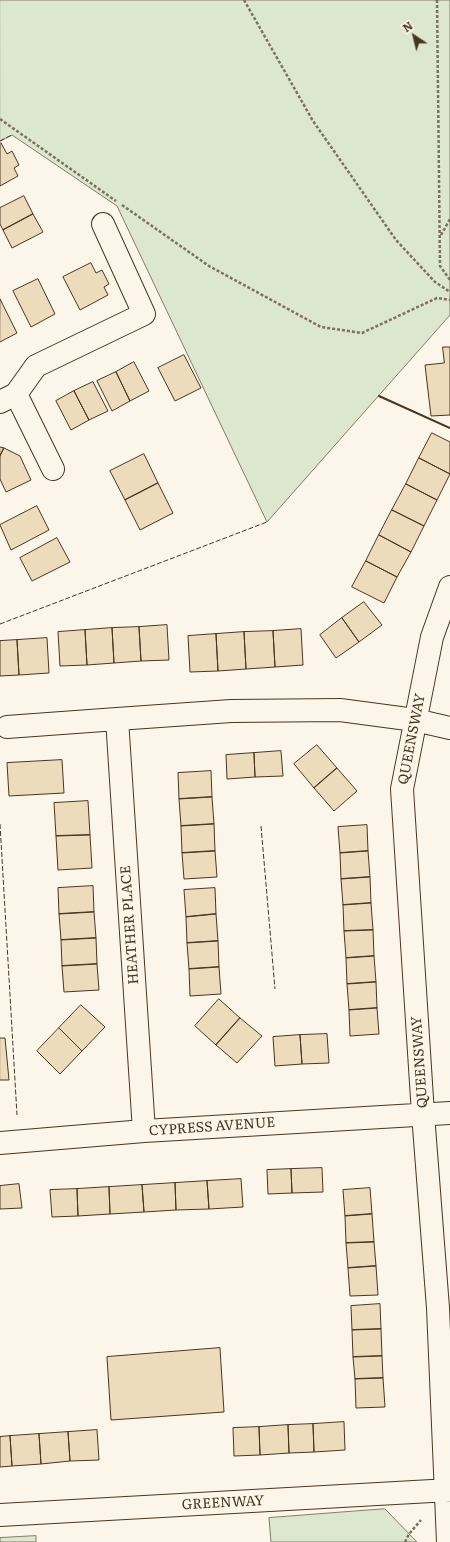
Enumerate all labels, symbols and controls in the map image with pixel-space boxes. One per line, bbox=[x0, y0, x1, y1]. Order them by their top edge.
north arrow bbox=[394, 16, 434, 56]
text: N bbox=[399, 17, 415, 35]
street label: QUEENSWAY bbox=[395, 692, 429, 786]
street label: HEATHER PLACE bbox=[117, 865, 143, 985]
street label: QUEENSWAY bbox=[408, 1015, 432, 1109]
street label: CYPRESS AVENUE bbox=[148, 1114, 276, 1140]
street label: GREENWAY bbox=[181, 1492, 265, 1514]

